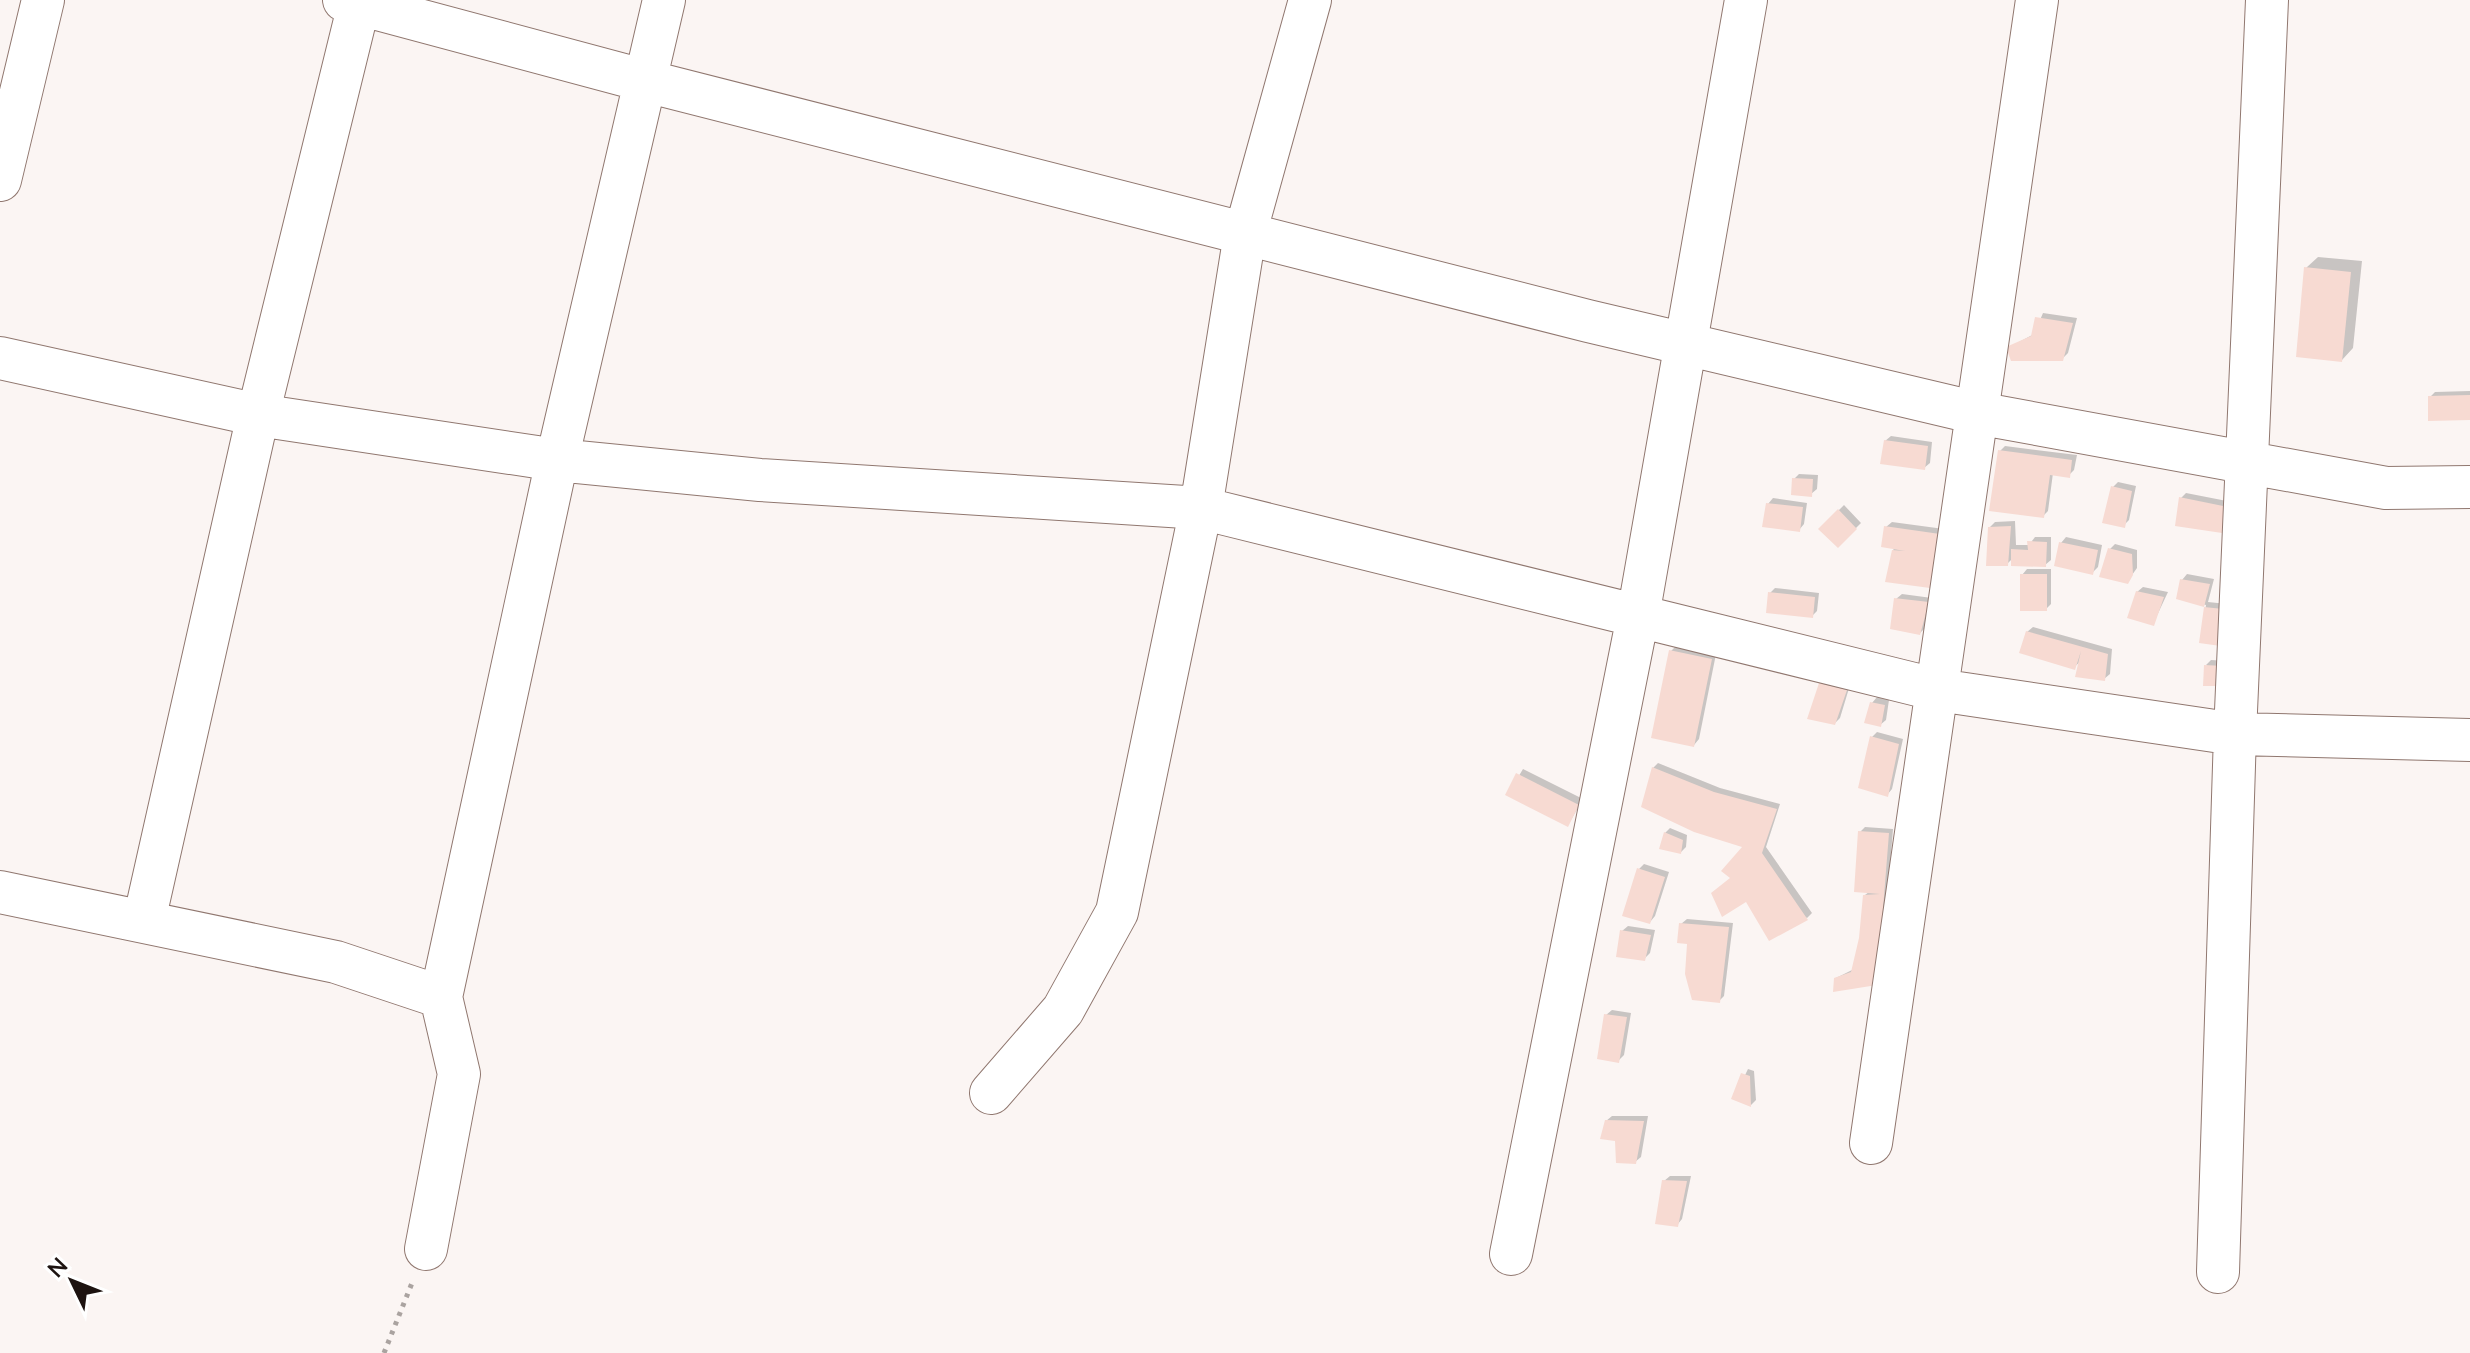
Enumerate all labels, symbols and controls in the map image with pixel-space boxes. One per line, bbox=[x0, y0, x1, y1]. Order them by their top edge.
north arrow bbox=[32, 1241, 112, 1321]
text: N bbox=[41, 1252, 73, 1282]

